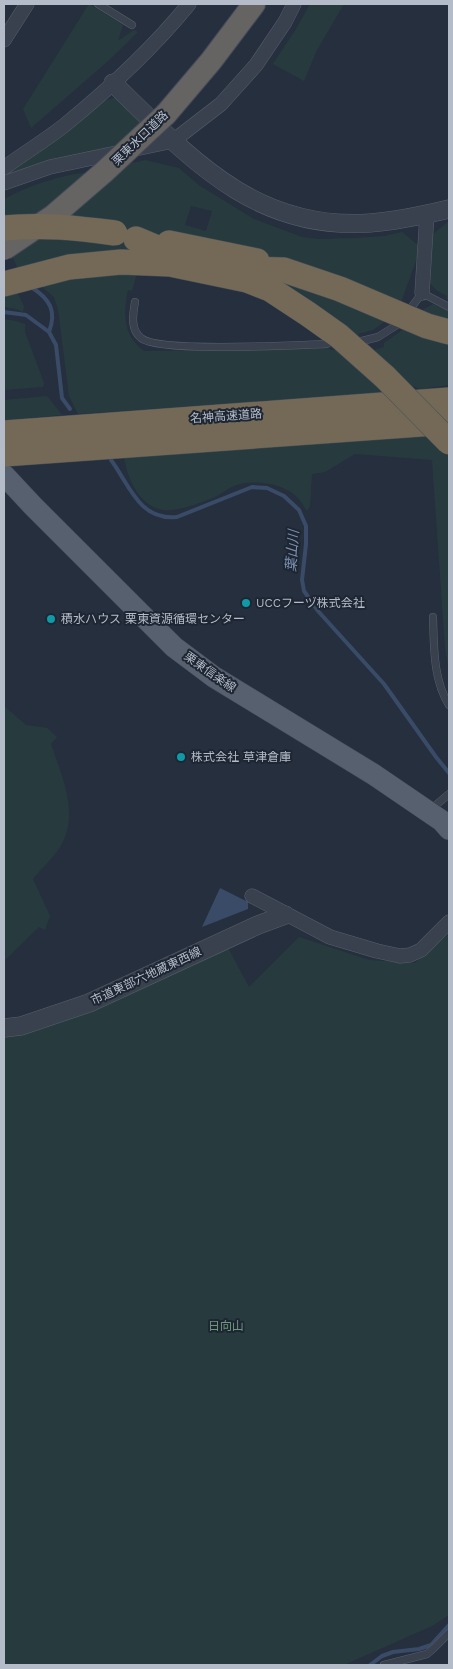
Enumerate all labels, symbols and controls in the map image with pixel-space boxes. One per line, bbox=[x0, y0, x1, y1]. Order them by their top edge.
street label: 栗東水口道路 bbox=[109, 108, 171, 168]
street label: 名神高速道路 bbox=[190, 407, 262, 425]
water label: 葉山川 bbox=[283, 527, 302, 573]
place label: UCCフーヅ株式会社 bbox=[256, 596, 365, 610]
marker: UCCフーヅ株式会社 bbox=[240, 597, 252, 609]
place label: 積水ハウス 栗東資源循環センター bbox=[61, 612, 245, 626]
marker: 積水ハウス 栗東資源循環センター bbox=[45, 613, 57, 625]
street label: 栗東信楽線 bbox=[181, 649, 239, 695]
place label: 株式会社 草津倉庫 bbox=[191, 750, 291, 764]
marker: 株式会社 草津倉庫 bbox=[175, 751, 187, 763]
street label: 市道東部六地蔵東西線 bbox=[89, 944, 203, 1008]
park label: 日向山 bbox=[208, 1319, 244, 1333]

